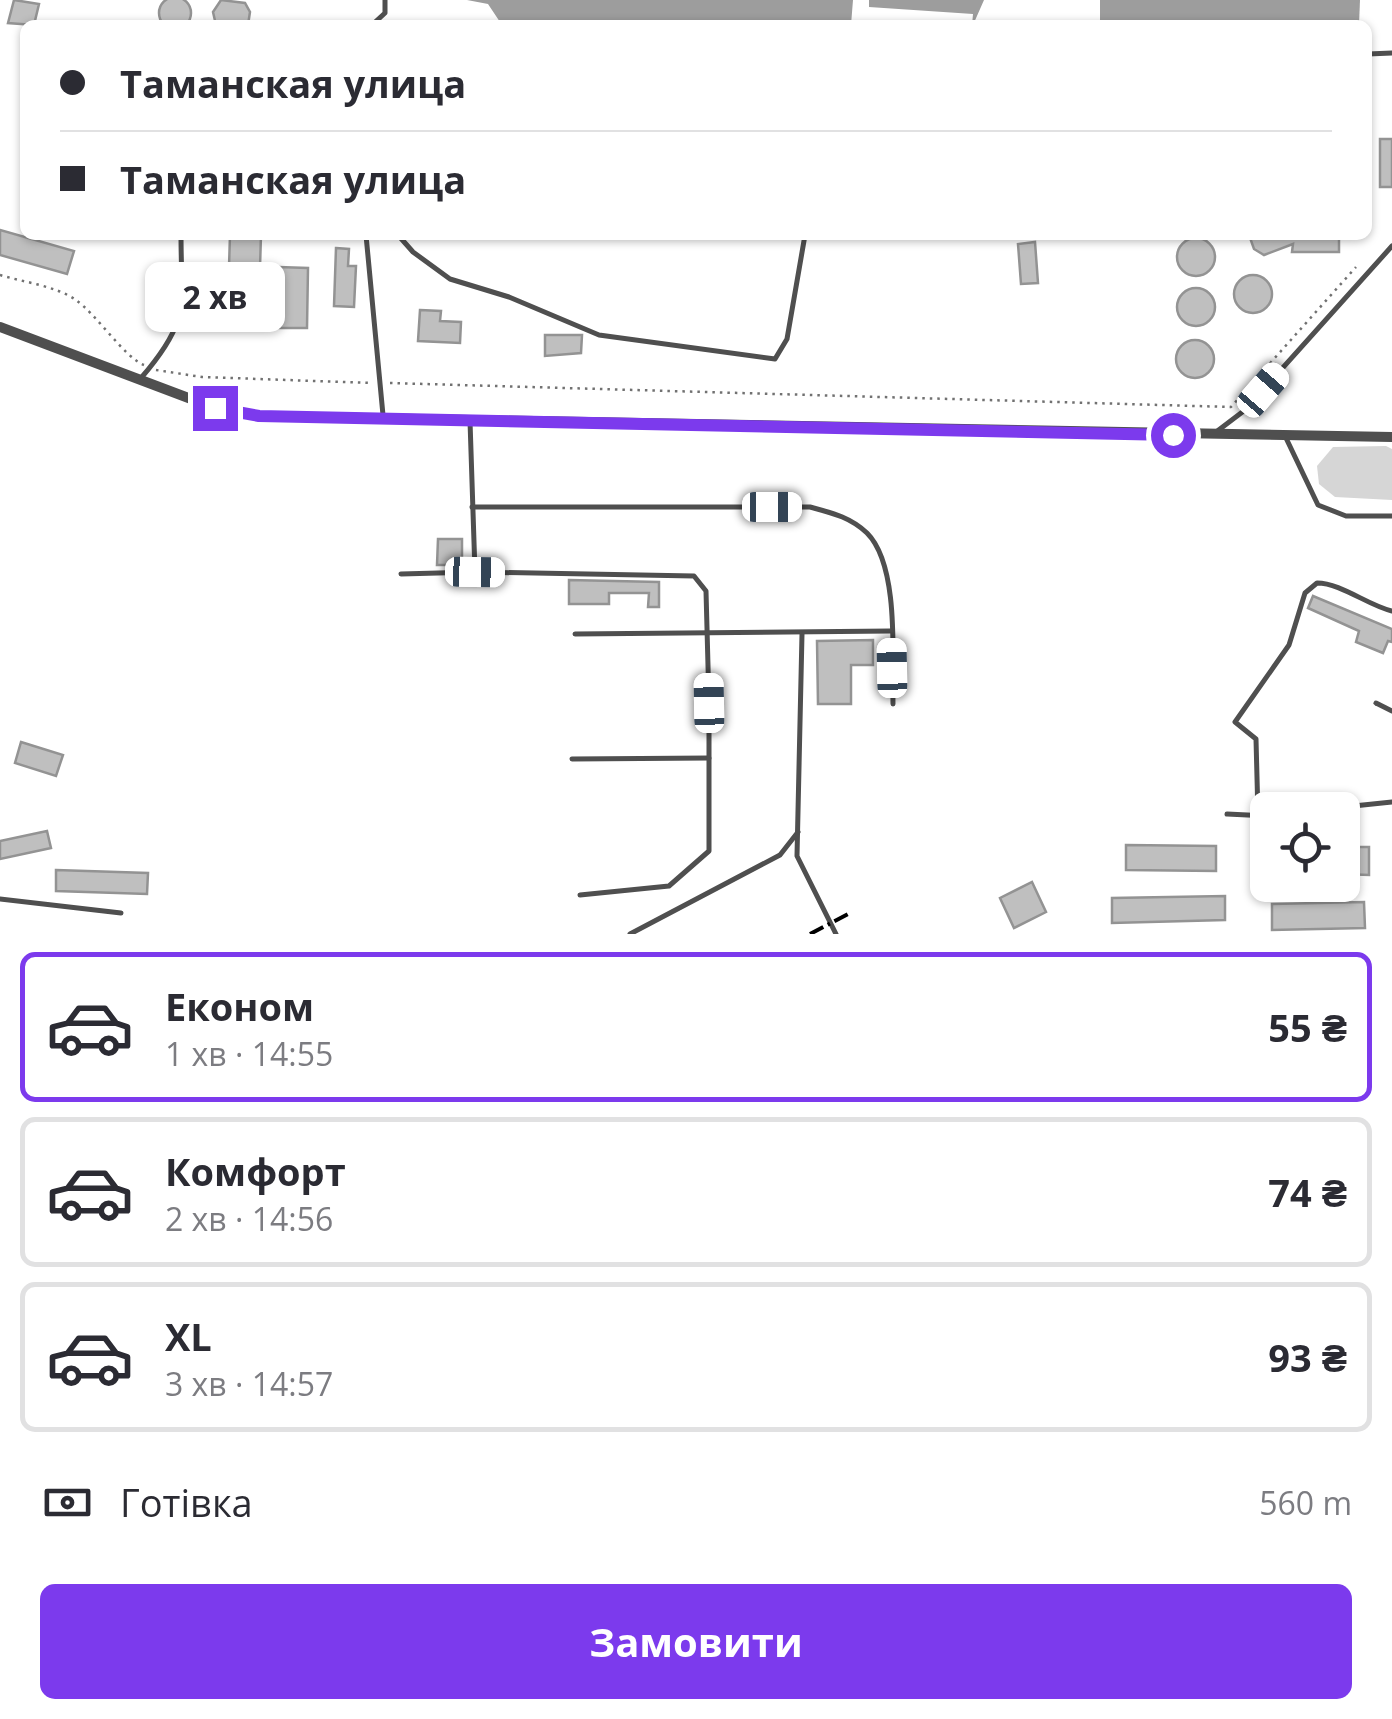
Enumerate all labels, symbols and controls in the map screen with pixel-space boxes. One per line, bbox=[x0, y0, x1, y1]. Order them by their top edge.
text: Таманская улица bbox=[120, 57, 466, 109]
text: Таманская улица bbox=[120, 153, 466, 205]
callout: 2 хв bbox=[145, 263, 285, 333]
text: 2 хв bbox=[182, 275, 248, 318]
car bbox=[1232, 358, 1294, 422]
route end bbox=[193, 386, 238, 431]
route start bbox=[1151, 413, 1196, 458]
car bbox=[742, 492, 802, 522]
car bbox=[445, 556, 505, 588]
car bbox=[876, 638, 908, 698]
car bbox=[693, 673, 725, 733]
map controls bbox=[1250, 792, 1360, 902]
button: locate bbox=[1250, 792, 1360, 902]
text: Економ bbox=[165, 980, 314, 1032]
icon: car bbox=[45, 982, 135, 1072]
text: 55 ₴ bbox=[1268, 1001, 1347, 1053]
text: 1 хв · 14:55 bbox=[165, 1032, 333, 1075]
text: Комфорт bbox=[165, 1145, 346, 1197]
icon: car bbox=[45, 1147, 135, 1237]
text: 74 ₴ bbox=[1268, 1166, 1347, 1218]
text: 2 хв · 14:56 bbox=[165, 1197, 333, 1240]
text: XL bbox=[165, 1310, 212, 1362]
icon: car bbox=[45, 1312, 135, 1402]
text: 93 ₴ bbox=[1268, 1331, 1347, 1383]
text: 3 хв · 14:57 bbox=[165, 1362, 333, 1405]
icon: cash bbox=[40, 1475, 95, 1530]
text: Готівка bbox=[120, 1476, 253, 1528]
text: 560 m bbox=[1259, 1481, 1352, 1524]
button: Замовити bbox=[40, 1584, 1352, 1699]

